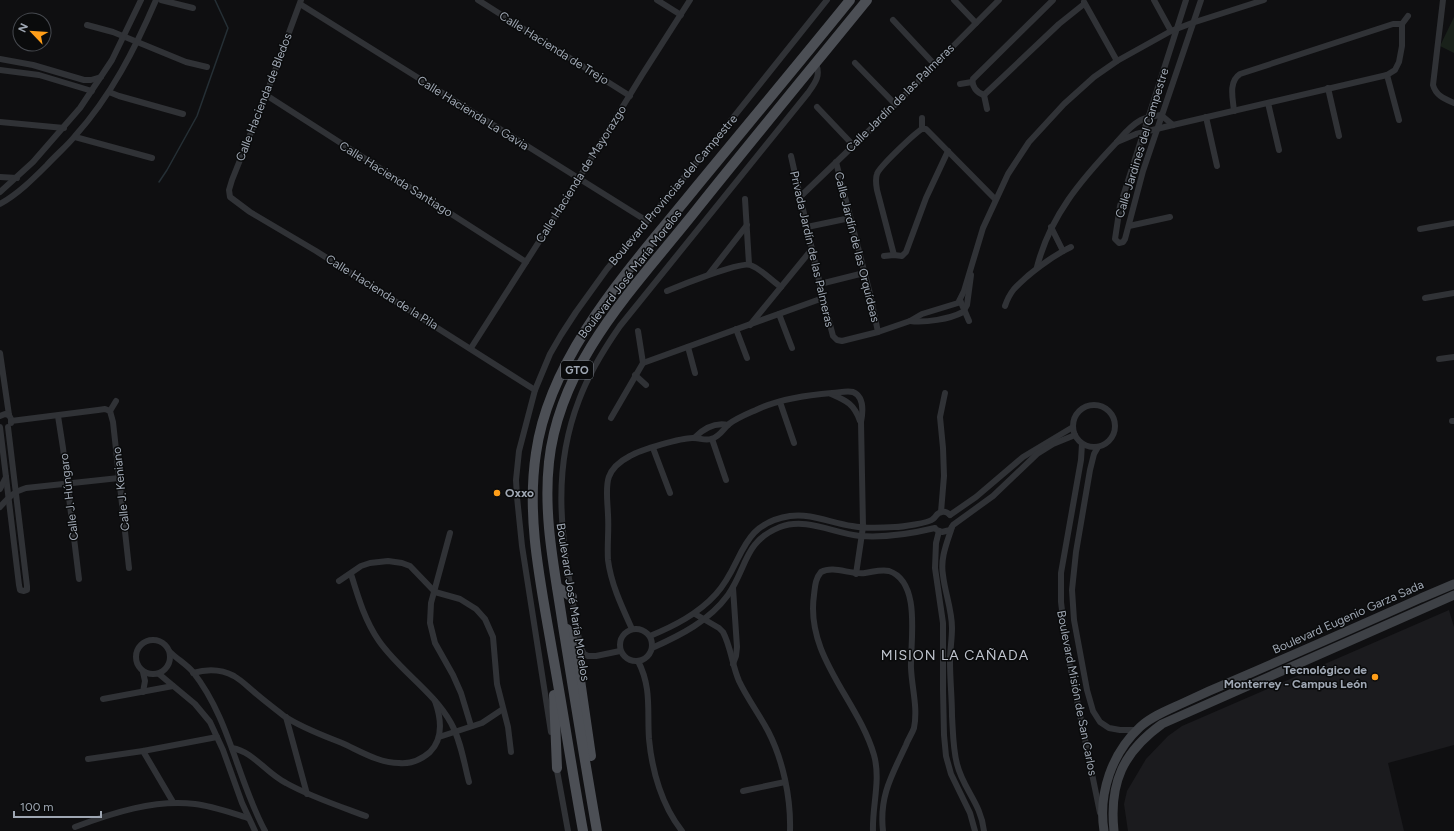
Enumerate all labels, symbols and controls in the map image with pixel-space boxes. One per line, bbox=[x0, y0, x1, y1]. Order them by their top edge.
street label: Calle Hacienda de Trejo bbox=[497, 8, 611, 88]
north arrow bbox=[12, 12, 52, 52]
text: N bbox=[16, 21, 31, 35]
street label: Calle Hacienda de Bledos bbox=[233, 31, 295, 163]
street label: Calle Jardín de las Palmeras bbox=[843, 41, 957, 155]
street label: Calle Jardines del Campestre bbox=[1112, 66, 1172, 220]
street label: Calle Hacienda La Gavia bbox=[415, 73, 531, 153]
street label: Calle Hacienda de Mayorazgo bbox=[533, 103, 629, 245]
street label: Boulevard Provincias del Campestre bbox=[606, 112, 740, 268]
street label: Calle Hacienda Santiago bbox=[337, 138, 455, 220]
street label: Privada Jardín de las Palmeras bbox=[787, 170, 837, 329]
street label: Calle Jardín de las Orquídeas bbox=[832, 170, 883, 324]
street label: Boulevard José María Morelos bbox=[575, 206, 685, 341]
street label: Calle Hacienda de la Pila bbox=[323, 252, 441, 332]
road number: GTO bbox=[561, 361, 593, 379]
street label: Calle J. Keniano bbox=[110, 446, 132, 532]
street label: Calle J. Húngaro bbox=[57, 453, 81, 541]
place label: Oxxo bbox=[505, 486, 534, 500]
marker: Oxxo bbox=[492, 488, 502, 498]
street label: Boulevard José María Morelos bbox=[554, 522, 592, 682]
street label: Boulevard Eugenio Garza Sada bbox=[1270, 577, 1426, 657]
street label: Boulevard Misión de San Carlos bbox=[1054, 609, 1100, 777]
district label: MISION LA CAÑADA bbox=[881, 647, 1029, 664]
place label: Tecnológico de Monterrey - Campus León bbox=[1224, 663, 1367, 691]
marker: Tecnológico de Monterrey - Campus León bbox=[1370, 672, 1380, 682]
scale bar bbox=[14, 793, 101, 819]
text: 100 m bbox=[20, 800, 54, 814]

